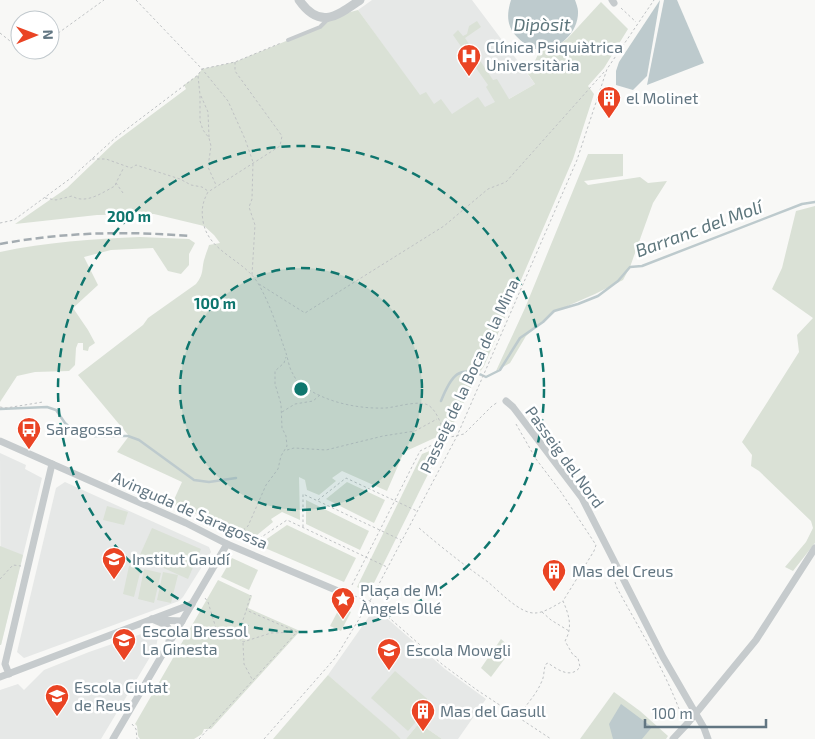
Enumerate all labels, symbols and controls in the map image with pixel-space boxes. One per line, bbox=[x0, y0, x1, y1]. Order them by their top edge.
north arrow bbox=[10, 10, 60, 60]
water label: Dipòsit bbox=[513, 13, 571, 35]
text: N bbox=[40, 30, 57, 40]
place label: Clínica Psiquiàtrica Universitària bbox=[486, 37, 623, 74]
hospital icon: Clínica Psiquiàtrica Universitària bbox=[456, 43, 482, 77]
building icon: el Molinet bbox=[596, 85, 622, 119]
place label: el Molinet bbox=[626, 88, 698, 107]
water label: Barranc del Molí bbox=[632, 194, 767, 261]
text: 200 m bbox=[107, 207, 151, 225]
street label: Passeig de la Boca de la Mina bbox=[415, 276, 522, 476]
text: 100 m bbox=[194, 294, 236, 312]
centre of rings bbox=[292, 380, 310, 398]
street label: Passeig del Nord bbox=[522, 402, 609, 511]
bus stop icon: Saragossa bbox=[16, 416, 42, 450]
place label: Saragossa bbox=[46, 419, 122, 438]
street label: Avinguda de Saragossa bbox=[109, 467, 271, 552]
school or university icon: Institut Gaudí bbox=[101, 546, 127, 580]
place label: Institut Gaudí bbox=[132, 549, 231, 568]
building icon: Mas del Creus bbox=[541, 558, 567, 592]
place label: Mas del Creus bbox=[572, 561, 673, 580]
place label: Plaça de M. Àngels Ollé bbox=[360, 580, 442, 617]
place icon: Plaça de M. Àngels Ollé bbox=[330, 586, 356, 620]
place label: Escola Bressol La Ginesta bbox=[142, 621, 248, 658]
school or university icon: Escola Bressol La Ginesta bbox=[111, 627, 137, 661]
school or university icon: Escola Mowgli bbox=[376, 637, 402, 671]
place label: Escola Mowgli bbox=[406, 640, 511, 659]
place label: Escola Ciutat de Reus bbox=[74, 677, 168, 714]
school or university icon: Escola Ciutat de Reus bbox=[44, 683, 70, 717]
scale bar bbox=[645, 696, 766, 728]
building icon: Mas del Gasull bbox=[410, 698, 436, 732]
place label: Mas del Gasull bbox=[440, 701, 546, 720]
text: 100 m bbox=[652, 704, 693, 722]

